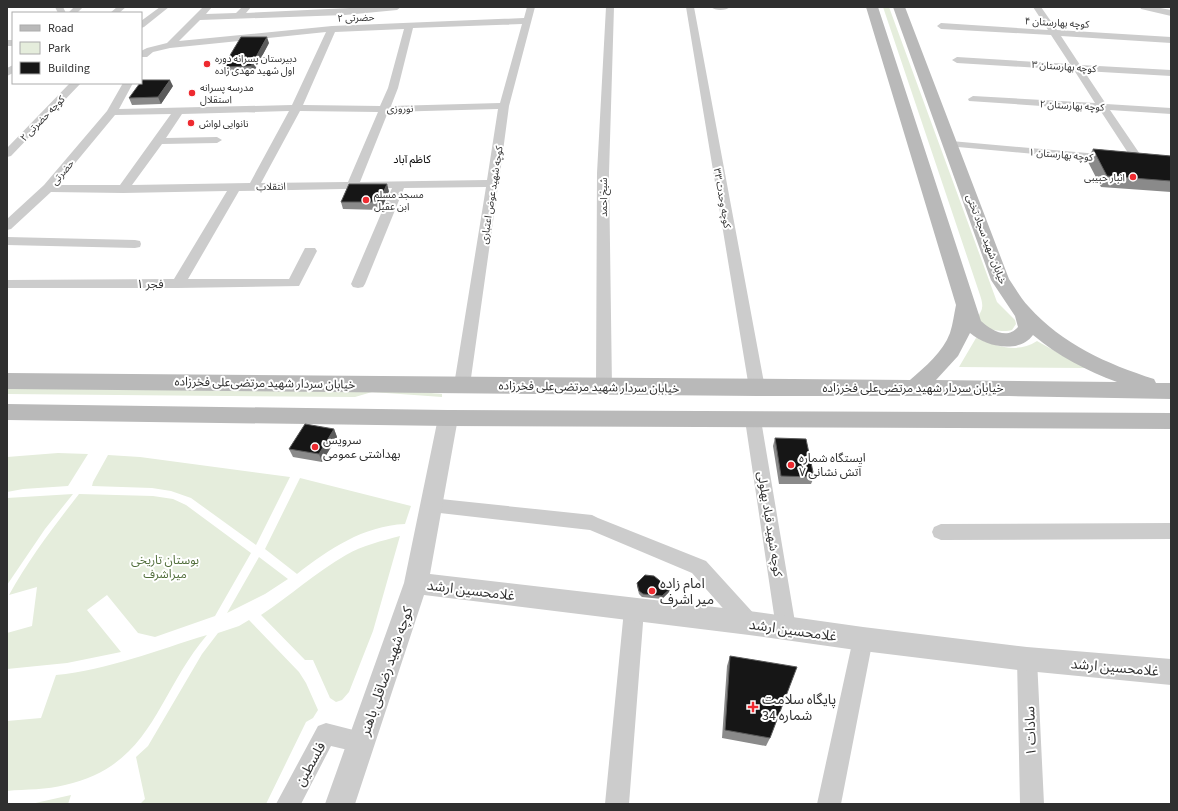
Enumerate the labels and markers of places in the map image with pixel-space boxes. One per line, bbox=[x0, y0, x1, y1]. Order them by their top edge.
place label: دبیرستان پسرانه دوره اول شهید مهدی زاده bbox=[215, 52, 297, 78]
marker: دبیرستان پسرانه دوره اول شهید مهدی زاده bbox=[202, 59, 212, 69]
place label: مدرسه پسرانه استقلال bbox=[200, 81, 254, 107]
marker: مدرسه پسرانه استقلال bbox=[187, 88, 197, 98]
place label: نانوایی لواش bbox=[199, 117, 249, 131]
marker: نانوایی لواش bbox=[186, 118, 196, 128]
place label: انبار حبیبی bbox=[1084, 171, 1125, 185]
marker: انبار حبیبی bbox=[1128, 172, 1138, 182]
place label: مسجد مسلم ابن عقیل bbox=[374, 188, 424, 214]
marker: مسجد مسلم ابن عقیل bbox=[361, 195, 371, 205]
place label: سرویس بهداشتی عمومی bbox=[323, 432, 400, 463]
marker: سرویس بهداشتی عمومی bbox=[310, 442, 320, 452]
place label: ایستگاه شماره ۷ آتش نشانی bbox=[799, 450, 866, 481]
marker: ایستگاه شماره ۷ آتش نشانی bbox=[786, 460, 796, 470]
place label: امام زاده میر اشرف bbox=[660, 574, 714, 610]
marker: امام زاده میر اشرف bbox=[647, 586, 657, 596]
place label: پایگاه سلامت شماره 34 bbox=[762, 690, 836, 726]
marker: پایگاه سلامت شماره 34 bbox=[747, 701, 759, 713]

